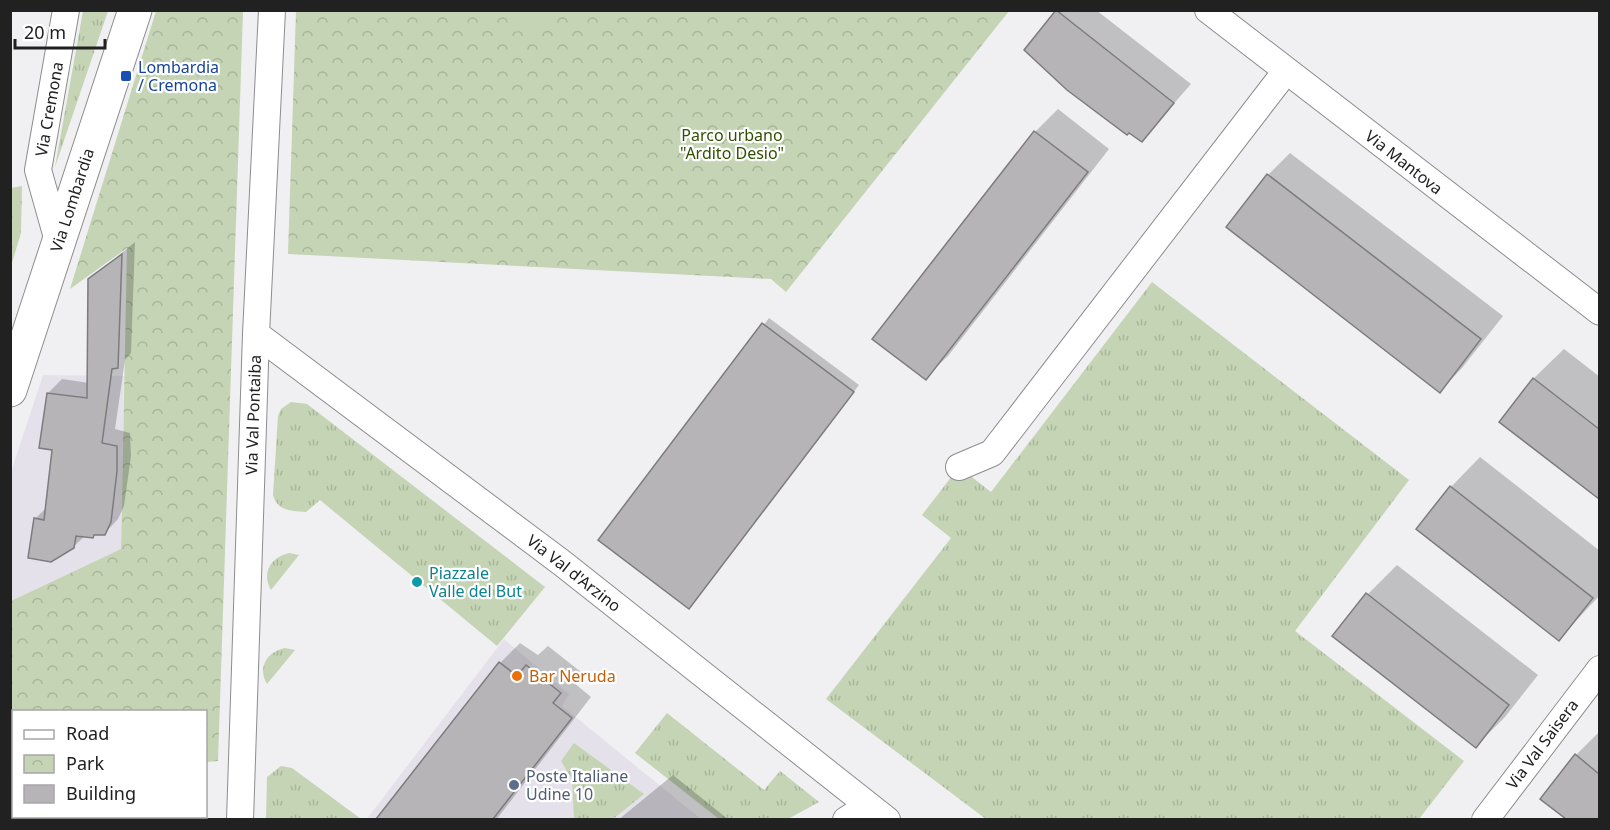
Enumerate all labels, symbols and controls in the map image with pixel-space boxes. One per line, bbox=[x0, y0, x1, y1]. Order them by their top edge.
scale bar bbox=[15, 12, 105, 50]
text: 20 m bbox=[24, 20, 66, 44]
place label: Lombardia / Cremona bbox=[138, 56, 219, 96]
street label: Via Cremona bbox=[30, 60, 68, 158]
marker: Lombardia / Cremona bbox=[119, 69, 133, 83]
park label: Parco urbano "Ardito Desio" bbox=[680, 124, 784, 164]
street label: Via Mantova bbox=[1361, 125, 1447, 199]
street label: Via Lombardia bbox=[45, 145, 99, 255]
street label: Via Val Pontaiba bbox=[240, 354, 266, 476]
street label: Via Val d'Arzino bbox=[522, 529, 626, 617]
place label: Piazzale Valle del But bbox=[429, 562, 522, 602]
marker: Piazzale Valle del But bbox=[410, 575, 424, 589]
place label: Bar Neruda bbox=[529, 665, 616, 687]
marker: Bar Neruda bbox=[510, 669, 524, 683]
street label: Via Val Saisera bbox=[1501, 695, 1583, 793]
legend bbox=[12, 710, 207, 818]
text: Road bbox=[66, 721, 109, 745]
text: Park bbox=[66, 751, 104, 775]
place label: Poste Italiane Udine 10 bbox=[526, 765, 628, 805]
marker: Poste Italiane Udine 10 bbox=[507, 778, 521, 792]
text: Building bbox=[66, 781, 136, 805]

